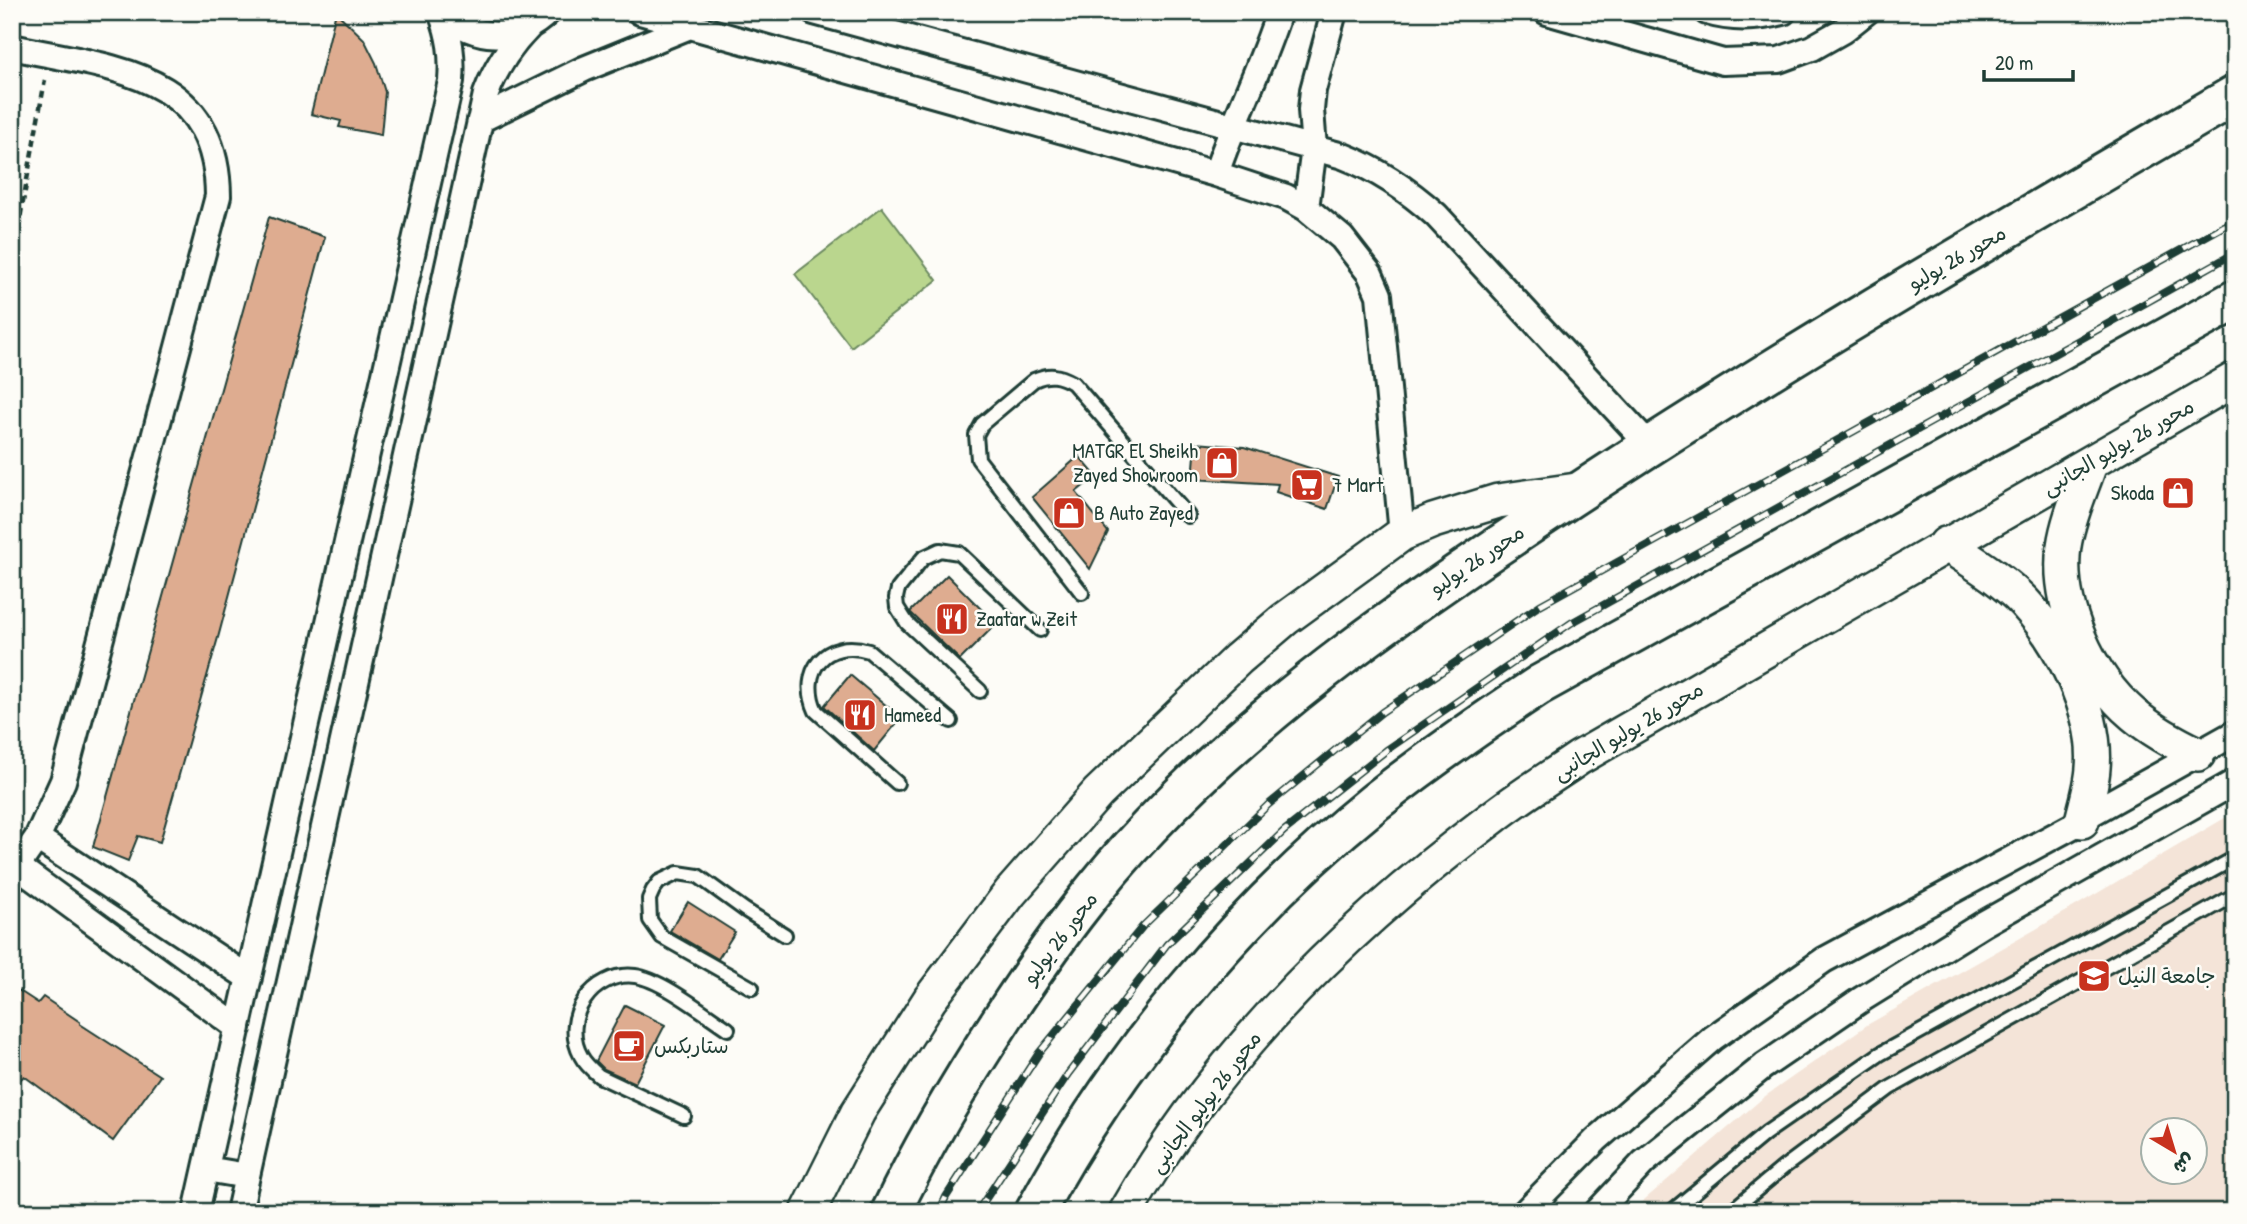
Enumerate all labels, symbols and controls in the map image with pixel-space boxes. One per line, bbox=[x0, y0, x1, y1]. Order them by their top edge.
scale bar bbox=[1984, 38, 2074, 82]
text: 20 m bbox=[1995, 48, 2033, 77]
street label: محور 26 يوليو bbox=[1901, 218, 2011, 298]
street label: محور 26 يوليو الجانبى bbox=[2036, 391, 2199, 502]
place label: MATGR El Sheikh Zayed Showroom bbox=[1072, 436, 1198, 489]
shop icon: MATGR El Sheikh Zayed Showroom bbox=[1203, 444, 1241, 482]
supermarket icon: 7 Mart bbox=[1288, 466, 1326, 504]
place label: 7 Mart bbox=[1332, 470, 1384, 499]
shop icon: Skoda bbox=[2159, 474, 2197, 512]
place label: Skoda bbox=[2111, 478, 2154, 507]
shop icon: B Auto Zayed bbox=[1050, 494, 1088, 532]
place label: B Auto Zayed bbox=[1094, 498, 1193, 527]
street label: محور 26 يوليو bbox=[1423, 517, 1530, 603]
restaurant icon: Zaatar w Zeit bbox=[933, 600, 971, 638]
place label: Zaatar w Zeit bbox=[976, 604, 1078, 633]
street label: محور 26 يوليو الجانبى bbox=[1547, 674, 1709, 787]
restaurant icon: Hameed bbox=[841, 696, 879, 734]
place label: Hameed bbox=[884, 700, 941, 729]
street label: محور 26 يوليو bbox=[1015, 885, 1104, 991]
school or university icon: جامعة النيل bbox=[2075, 957, 2113, 995]
place label: جامعة النيل bbox=[2118, 961, 2216, 990]
street label: محور 26 يوليو الجانبى bbox=[1141, 1025, 1268, 1179]
cafe icon: ستاربكس bbox=[610, 1027, 648, 1065]
place label: ستاربكس bbox=[654, 1031, 729, 1060]
north arrow bbox=[2138, 1116, 2208, 1186]
text: ش bbox=[2168, 1148, 2201, 1181]

